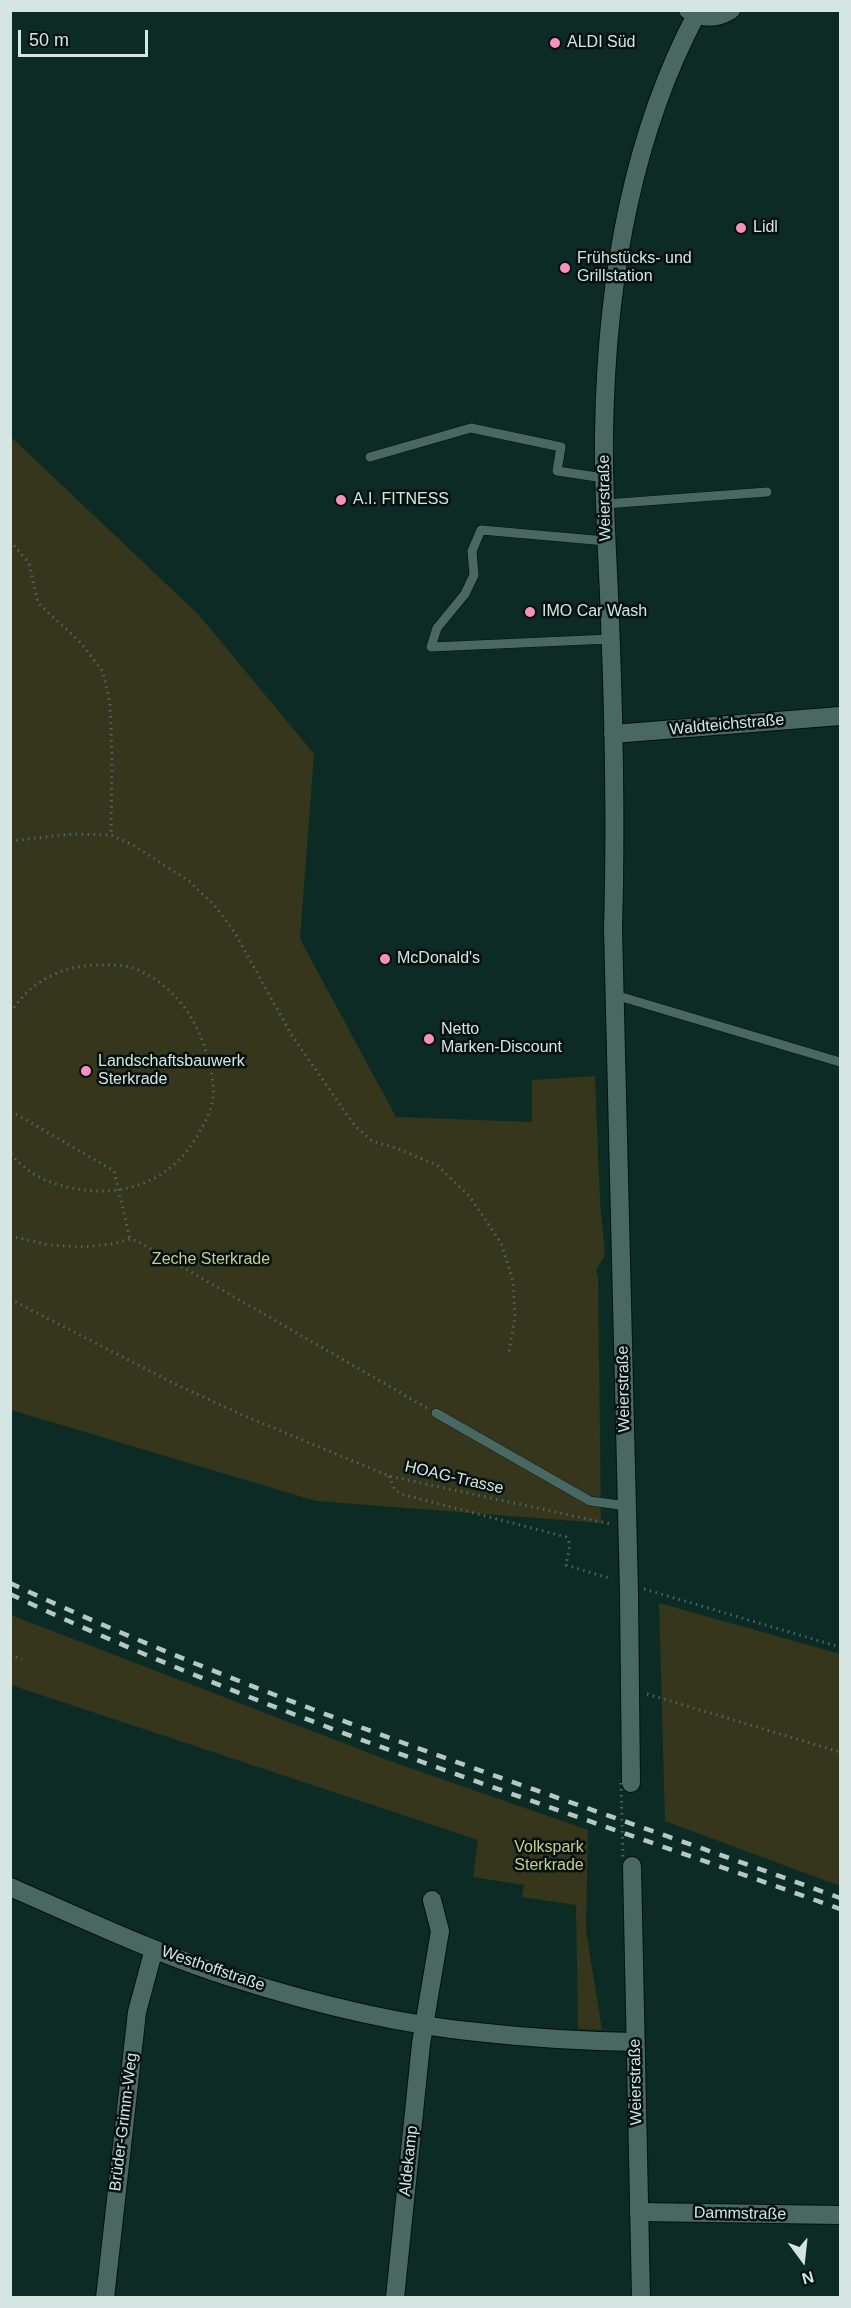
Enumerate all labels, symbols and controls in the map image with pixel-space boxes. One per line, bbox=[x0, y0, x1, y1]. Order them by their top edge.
scale bar bbox=[21, 18, 152, 56]
text: 50 m bbox=[29, 30, 69, 50]
place label: ALDI Süd bbox=[567, 33, 635, 53]
marker: ALDI Süd bbox=[548, 36, 562, 50]
place label: Lidl bbox=[753, 218, 778, 238]
marker: Lidl bbox=[734, 221, 748, 235]
place label: Frühstücks- und Grillstation bbox=[577, 249, 692, 287]
marker: Frühstücks- und Grillstation bbox=[558, 261, 572, 275]
street label: Weierstraße bbox=[595, 454, 615, 542]
place label: A.I. FITNESS bbox=[353, 490, 449, 510]
marker: A.I. FITNESS bbox=[334, 493, 348, 507]
place label: IMO Car Wash bbox=[542, 602, 647, 622]
marker: IMO Car Wash bbox=[523, 605, 537, 619]
street label: Waldteichstraße bbox=[669, 710, 785, 740]
place label: McDonald's bbox=[397, 949, 480, 969]
marker: McDonald's bbox=[378, 952, 392, 966]
place label: Netto Marken-Discount bbox=[441, 1020, 562, 1058]
marker: Netto Marken-Discount bbox=[422, 1032, 436, 1046]
place label: Landschaftsbauwerk Sterkrade bbox=[98, 1052, 245, 1090]
marker: Landschaftsbauwerk Sterkrade bbox=[79, 1064, 93, 1078]
park label: Zeche Sterkrade bbox=[152, 1250, 270, 1270]
street label: Weierstraße bbox=[614, 1345, 634, 1433]
street label: HOAG-Trasse bbox=[403, 1457, 505, 1499]
park label: Volkspark Sterkrade bbox=[514, 1838, 584, 1876]
street label: Westhoffstraße bbox=[159, 1942, 267, 1996]
street label: Weierstraße bbox=[626, 2038, 646, 2126]
street label: Brüder-Grimm-Weg bbox=[106, 2052, 142, 2192]
street label: Aldekamp bbox=[396, 2125, 422, 2197]
street label: Dammstraße bbox=[694, 2204, 786, 2224]
north arrow bbox=[773, 2230, 833, 2290]
text: N bbox=[800, 2268, 816, 2288]

